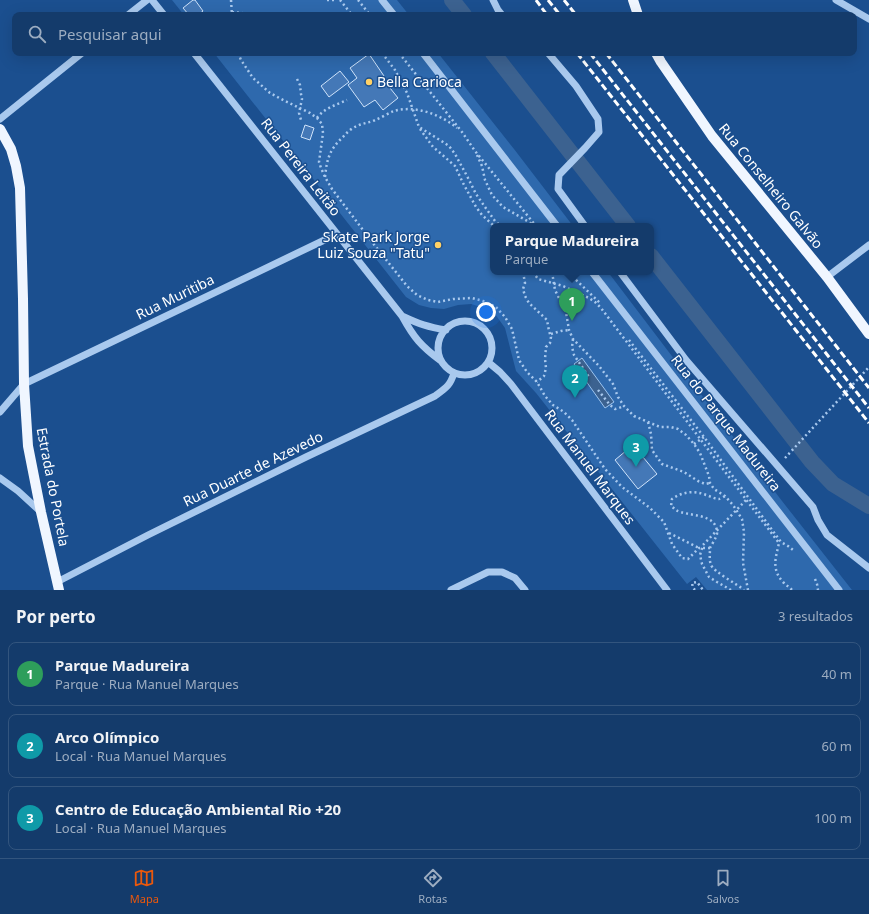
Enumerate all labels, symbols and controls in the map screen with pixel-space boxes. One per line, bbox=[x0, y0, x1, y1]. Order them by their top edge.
search box bbox=[12, 12, 857, 56]
icon: search bbox=[26, 23, 48, 45]
text: Pesquisar aqui bbox=[58, 24, 162, 44]
place label: Bella Carioca bbox=[377, 72, 462, 91]
marker: Bella Carioca bbox=[364, 77, 374, 87]
street label: Rua Pereira Leitão bbox=[257, 114, 346, 220]
street label: Rua Conselheiro Galvão bbox=[715, 119, 828, 252]
popup bbox=[490, 223, 654, 275]
place label: Skate Park Jorge Luiz Souza "Tatu" bbox=[317, 227, 430, 262]
text: Parque Madureira bbox=[505, 230, 639, 250]
marker: Skate Park Jorge Luiz Souza "Tatu" bbox=[433, 240, 443, 250]
text: Parque bbox=[505, 250, 548, 268]
street label: Rua Muritiba bbox=[133, 269, 217, 324]
pin: 1 bbox=[559, 288, 585, 321]
your location bbox=[476, 302, 496, 322]
street label: Rua do Parque Madureira bbox=[667, 350, 786, 495]
pin: 2 bbox=[562, 365, 588, 398]
street label: Rua Manuel Marques bbox=[541, 405, 640, 528]
street label: Estrada do Portela bbox=[33, 426, 74, 548]
street label: Rua Duarte de Azevedo bbox=[180, 426, 326, 511]
pin: 3 bbox=[623, 434, 649, 467]
text: Por perto bbox=[16, 605, 96, 628]
text: 3 resultados bbox=[778, 607, 853, 625]
text: Parque Madureira bbox=[55, 655, 189, 675]
text: 1 bbox=[26, 665, 34, 683]
text: 40 m bbox=[822, 665, 852, 683]
text: Parque · Rua Manuel Marques bbox=[55, 675, 239, 693]
text: Arco Olímpico bbox=[55, 727, 159, 747]
text: 2 bbox=[26, 737, 34, 755]
text: 60 m bbox=[822, 737, 852, 755]
text: Local · Rua Manuel Marques bbox=[55, 747, 227, 765]
text: Centro de Educação Ambiental Rio +20 bbox=[55, 799, 341, 819]
text: 3 bbox=[26, 809, 34, 827]
text: 100 m bbox=[814, 809, 852, 827]
text: Local · Rua Manuel Marques bbox=[55, 819, 227, 837]
tab: Mapa bbox=[130, 867, 159, 906]
tab: Rotas bbox=[418, 867, 447, 906]
tab: Salvos bbox=[707, 867, 739, 906]

